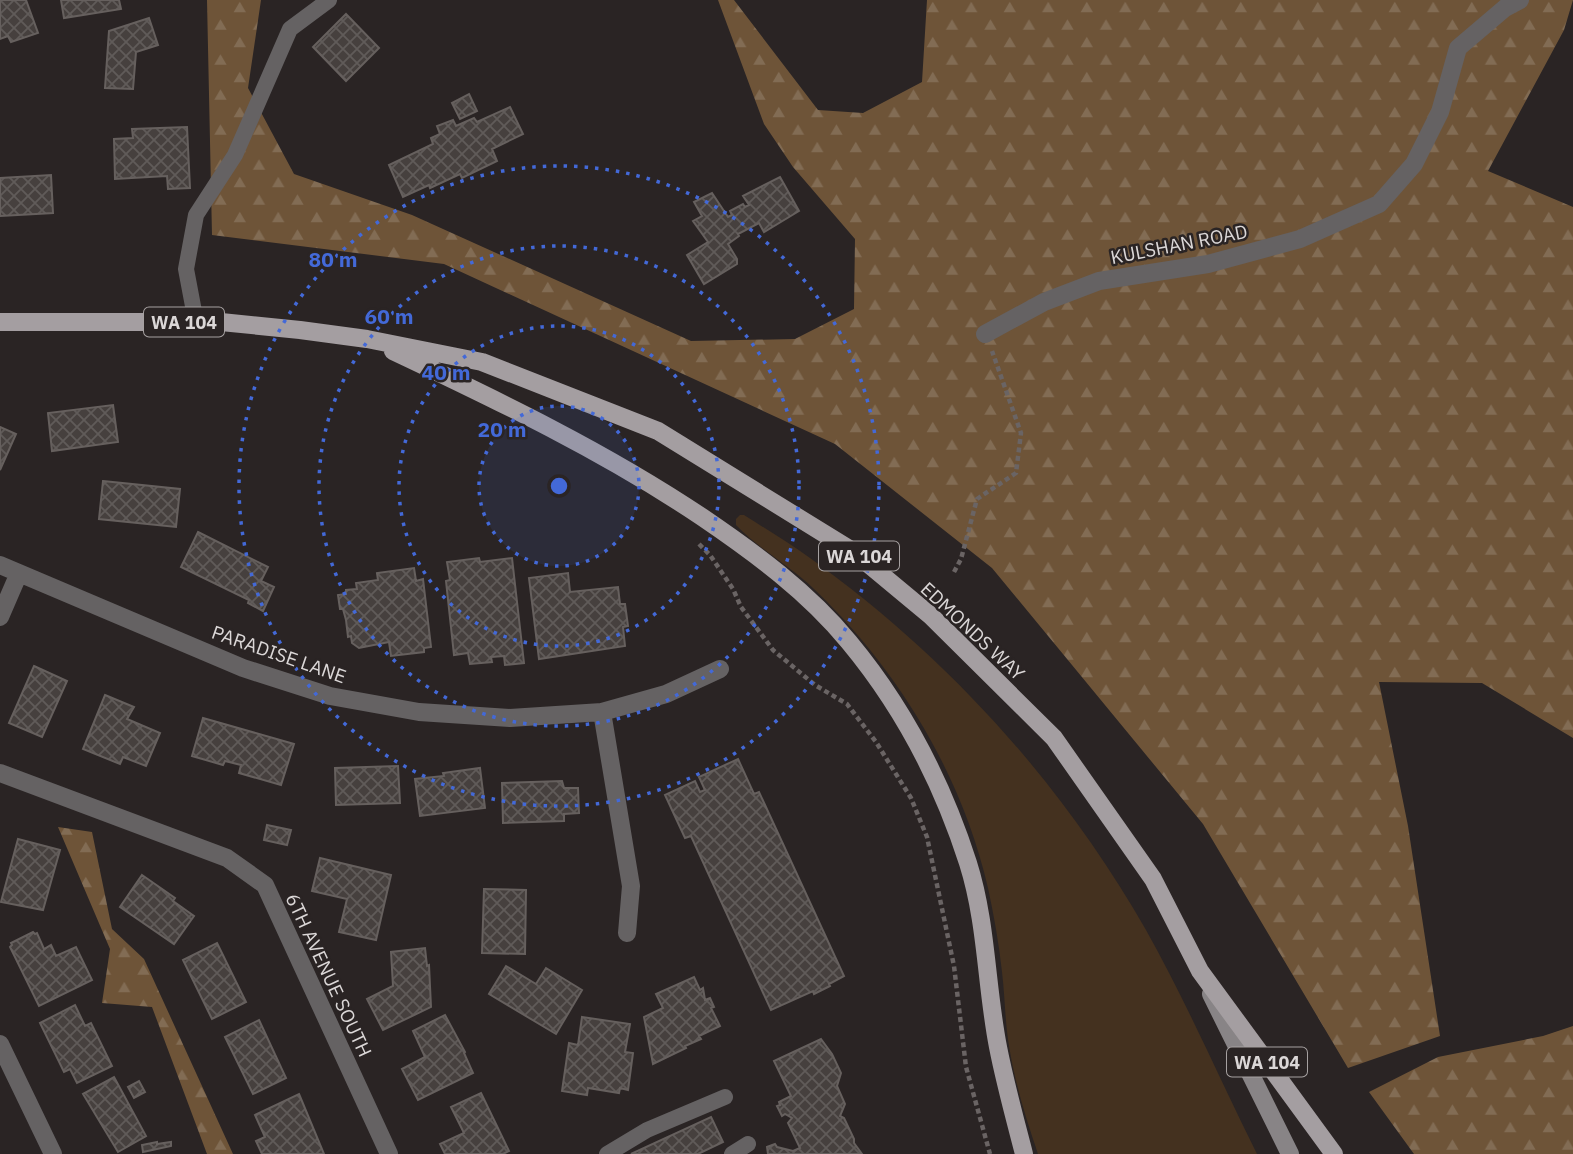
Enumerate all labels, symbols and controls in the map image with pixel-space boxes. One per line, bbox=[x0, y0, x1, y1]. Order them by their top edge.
street label: KULSHAN ROAD bbox=[1108, 219, 1250, 269]
text: 80 m bbox=[309, 245, 357, 273]
text: 60 m bbox=[365, 302, 413, 330]
road number: WA 104 bbox=[144, 308, 224, 336]
text: 40 m bbox=[422, 358, 470, 386]
text: 20 m bbox=[478, 415, 526, 443]
centre of rings bbox=[547, 474, 571, 498]
road number: WA 104 bbox=[819, 542, 899, 570]
street label: EDMONDS WAY bbox=[916, 577, 1031, 686]
street label: PARADISE LANE bbox=[209, 620, 349, 688]
street label: 6TH AVENUE SOUTH bbox=[281, 889, 377, 1061]
road number: WA 104 bbox=[1227, 1048, 1307, 1077]

